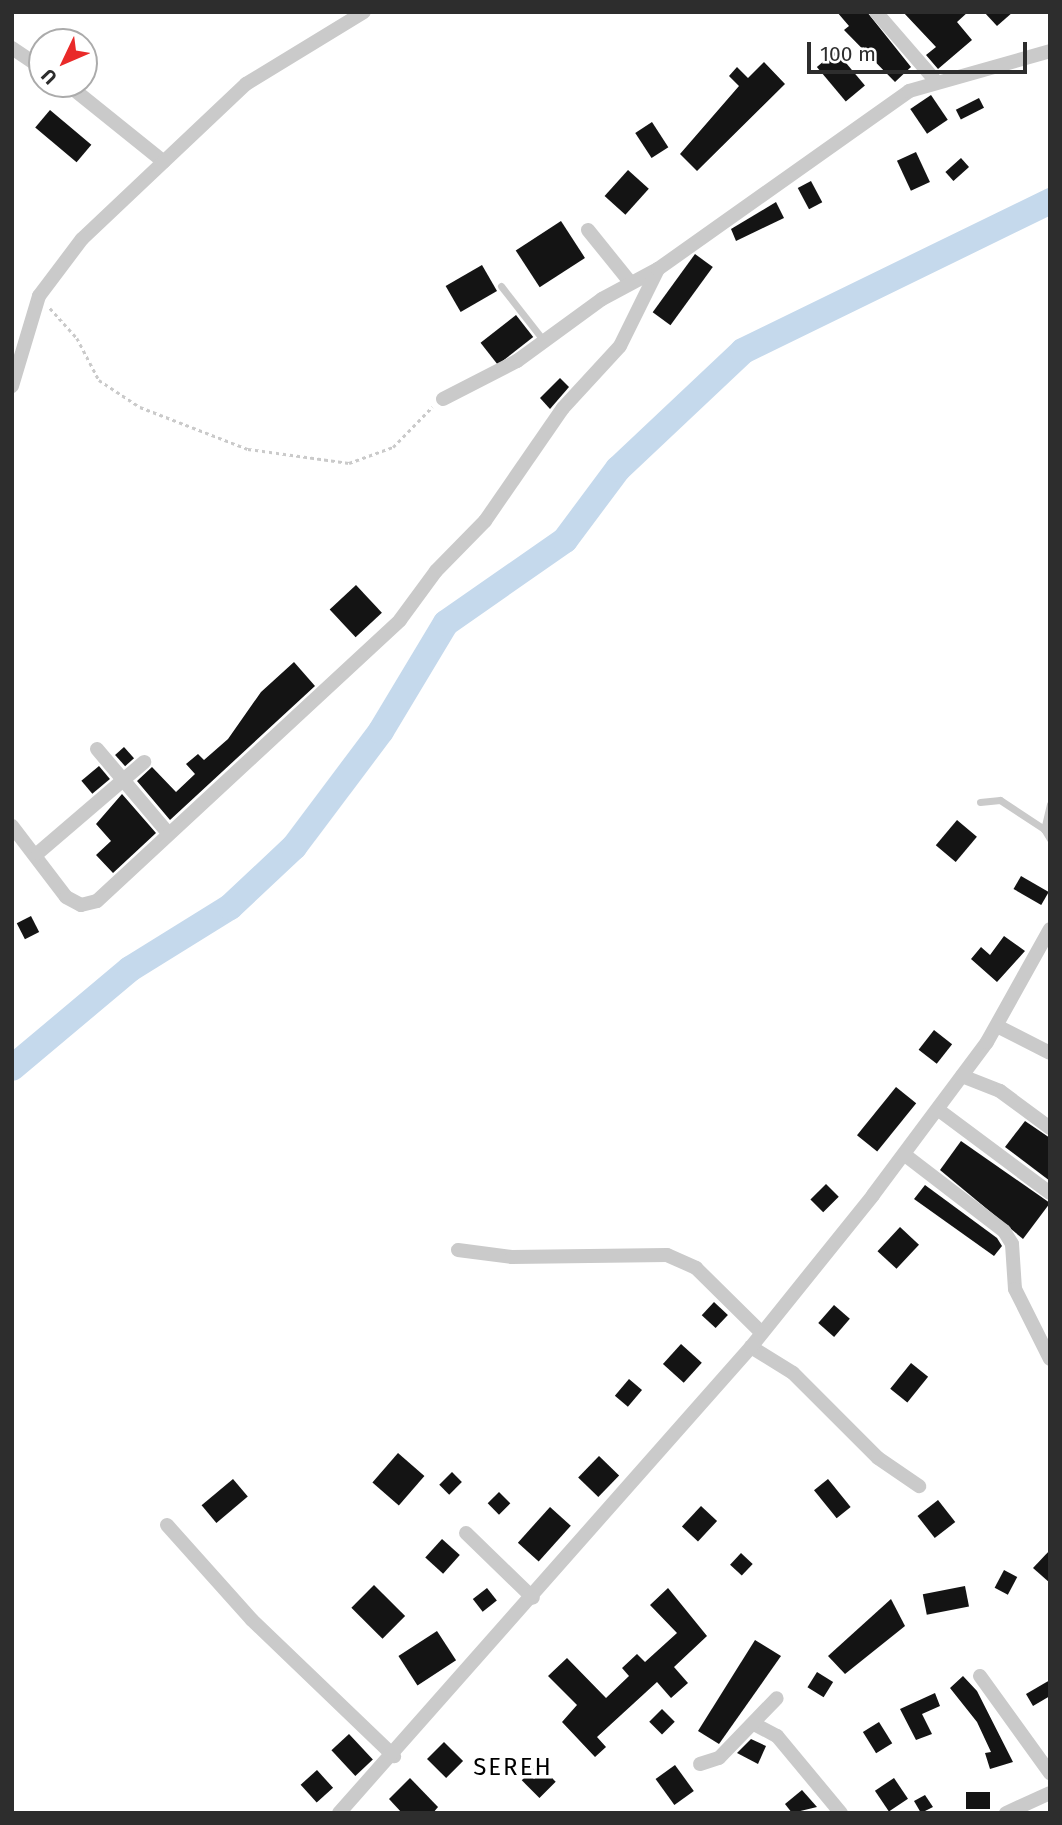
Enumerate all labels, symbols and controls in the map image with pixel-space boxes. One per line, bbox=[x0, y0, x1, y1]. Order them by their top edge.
north arrow bbox=[28, 28, 98, 98]
scale bar bbox=[810, 28, 1030, 72]
text: 100 m bbox=[820, 41, 876, 67]
text: U bbox=[36, 64, 62, 89]
district label: SEREH bbox=[474, 1754, 552, 1782]

